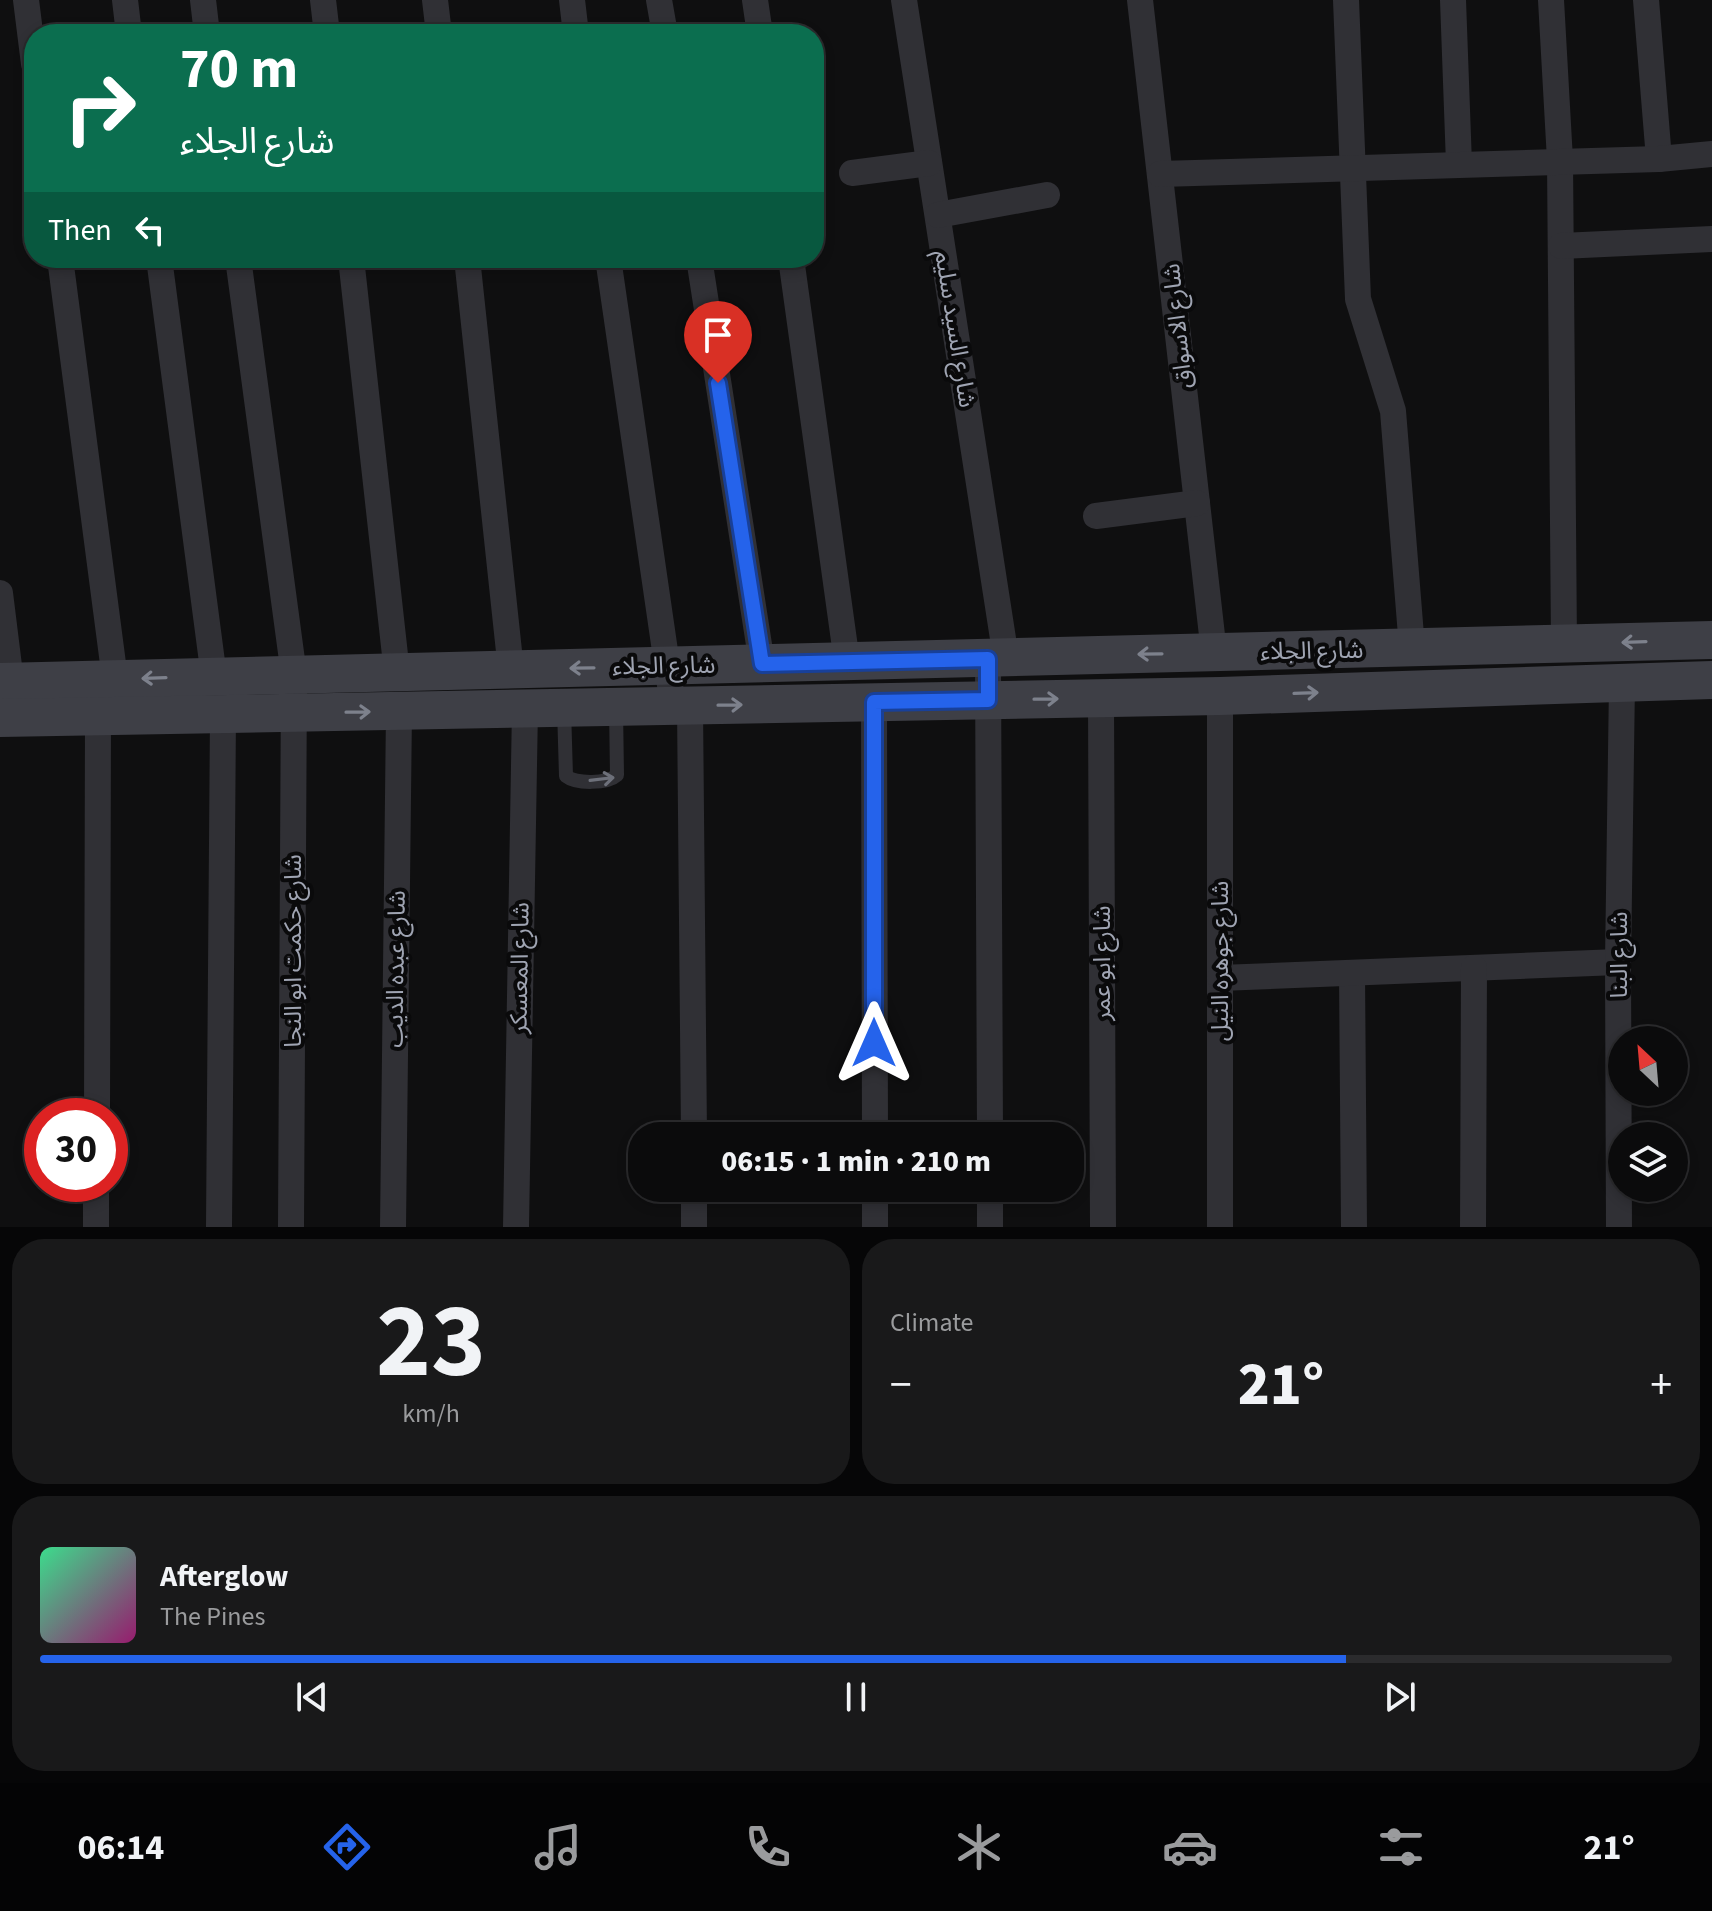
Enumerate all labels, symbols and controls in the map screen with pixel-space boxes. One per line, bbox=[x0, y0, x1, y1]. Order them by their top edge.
text: 70 m bbox=[180, 30, 298, 109]
icon: right bbox=[48, 56, 152, 160]
text: شارع الجلاء bbox=[180, 116, 335, 167]
icon: left bbox=[128, 208, 172, 252]
text: Then bbox=[48, 209, 112, 252]
street label: شارع السيد سليم bbox=[925, 248, 985, 410]
street label: شارع الاسواق bbox=[1154, 262, 1202, 390]
pin bbox=[684, 301, 752, 383]
icon: arrive bbox=[696, 313, 740, 357]
street label: شارع الجلاء bbox=[1260, 633, 1364, 669]
one-way arrow bbox=[1621, 635, 1648, 650]
one-way arrow bbox=[1137, 647, 1164, 662]
street label: شارع الجلاء bbox=[612, 648, 716, 684]
one-way arrow bbox=[569, 661, 596, 676]
one-way arrow bbox=[141, 671, 168, 686]
one-way arrow bbox=[1292, 686, 1319, 701]
one-way arrow bbox=[1032, 691, 1059, 707]
one-way arrow bbox=[716, 697, 743, 713]
one-way arrow bbox=[344, 704, 371, 719]
one-way arrow bbox=[588, 771, 614, 786]
street label: شارع حكمت ابو النجا bbox=[276, 854, 311, 1048]
street label: شارع جوهره النيل bbox=[1203, 881, 1238, 1041]
street label: شارع عبده الديب bbox=[377, 890, 415, 1048]
street label: شارع المعسكر bbox=[501, 902, 539, 1035]
street label: شارع ابو عمر bbox=[1085, 905, 1120, 1022]
street label: شارع البنا bbox=[1602, 912, 1637, 998]
position arrow bbox=[832, 1001, 916, 1085]
north arrow bbox=[1608, 1026, 1688, 1106]
map controls bbox=[1608, 1026, 1688, 1202]
speed limit sign: 30 bbox=[24, 1098, 128, 1202]
button: layers bbox=[1608, 1122, 1688, 1202]
text: 06:15 · 1 min · 210 m bbox=[721, 1140, 991, 1183]
text: 23 bbox=[376, 1269, 486, 1417]
text: Climate bbox=[890, 1304, 974, 1341]
text: 21° bbox=[1238, 1343, 1324, 1428]
text: − bbox=[890, 1354, 912, 1417]
text: + bbox=[1650, 1354, 1672, 1417]
text: km/h bbox=[402, 1395, 460, 1432]
text: Afterglow bbox=[160, 1555, 288, 1598]
text: The Pines bbox=[160, 1598, 265, 1635]
icon: previous bbox=[290, 1675, 334, 1719]
icon: pause bbox=[834, 1675, 878, 1719]
icon: next bbox=[1378, 1675, 1422, 1719]
icon: directions bbox=[319, 1819, 375, 1875]
icon: music bbox=[530, 1819, 586, 1875]
icon: phone bbox=[740, 1819, 796, 1875]
icon: climate bbox=[951, 1819, 1007, 1875]
icon: car bbox=[1162, 1819, 1218, 1875]
icon: filters bbox=[1373, 1819, 1429, 1875]
text: 06:14 bbox=[77, 1822, 164, 1873]
text: 21° bbox=[1583, 1822, 1635, 1873]

